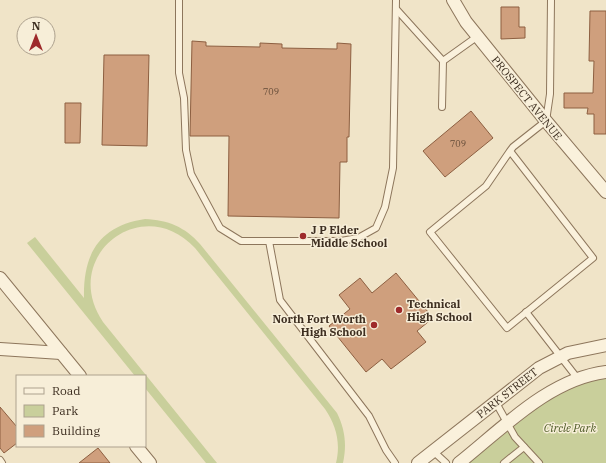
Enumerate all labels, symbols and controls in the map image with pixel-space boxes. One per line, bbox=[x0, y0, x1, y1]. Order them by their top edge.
north arrow bbox=[16, 16, 56, 56]
text: N bbox=[32, 19, 41, 33]
street label: PROSPECT AVENUE bbox=[489, 53, 565, 143]
house number: 709 bbox=[263, 86, 279, 97]
house number: 709 bbox=[450, 138, 466, 149]
place label: J P Elder Middle School bbox=[311, 223, 388, 250]
marker: J P Elder Middle School bbox=[298, 231, 308, 241]
place label: Technical High School bbox=[407, 297, 473, 324]
marker: Technical High School bbox=[394, 305, 404, 315]
place label: North Fort Worth High School bbox=[272, 312, 366, 339]
marker: North Fort Worth High School bbox=[369, 320, 379, 330]
street label: PARK STREET bbox=[474, 365, 540, 421]
legend bbox=[16, 375, 146, 447]
text: Road bbox=[52, 383, 81, 398]
text: Park bbox=[52, 403, 78, 418]
park label: Circle Park bbox=[544, 421, 596, 435]
text: Building bbox=[52, 423, 100, 438]

